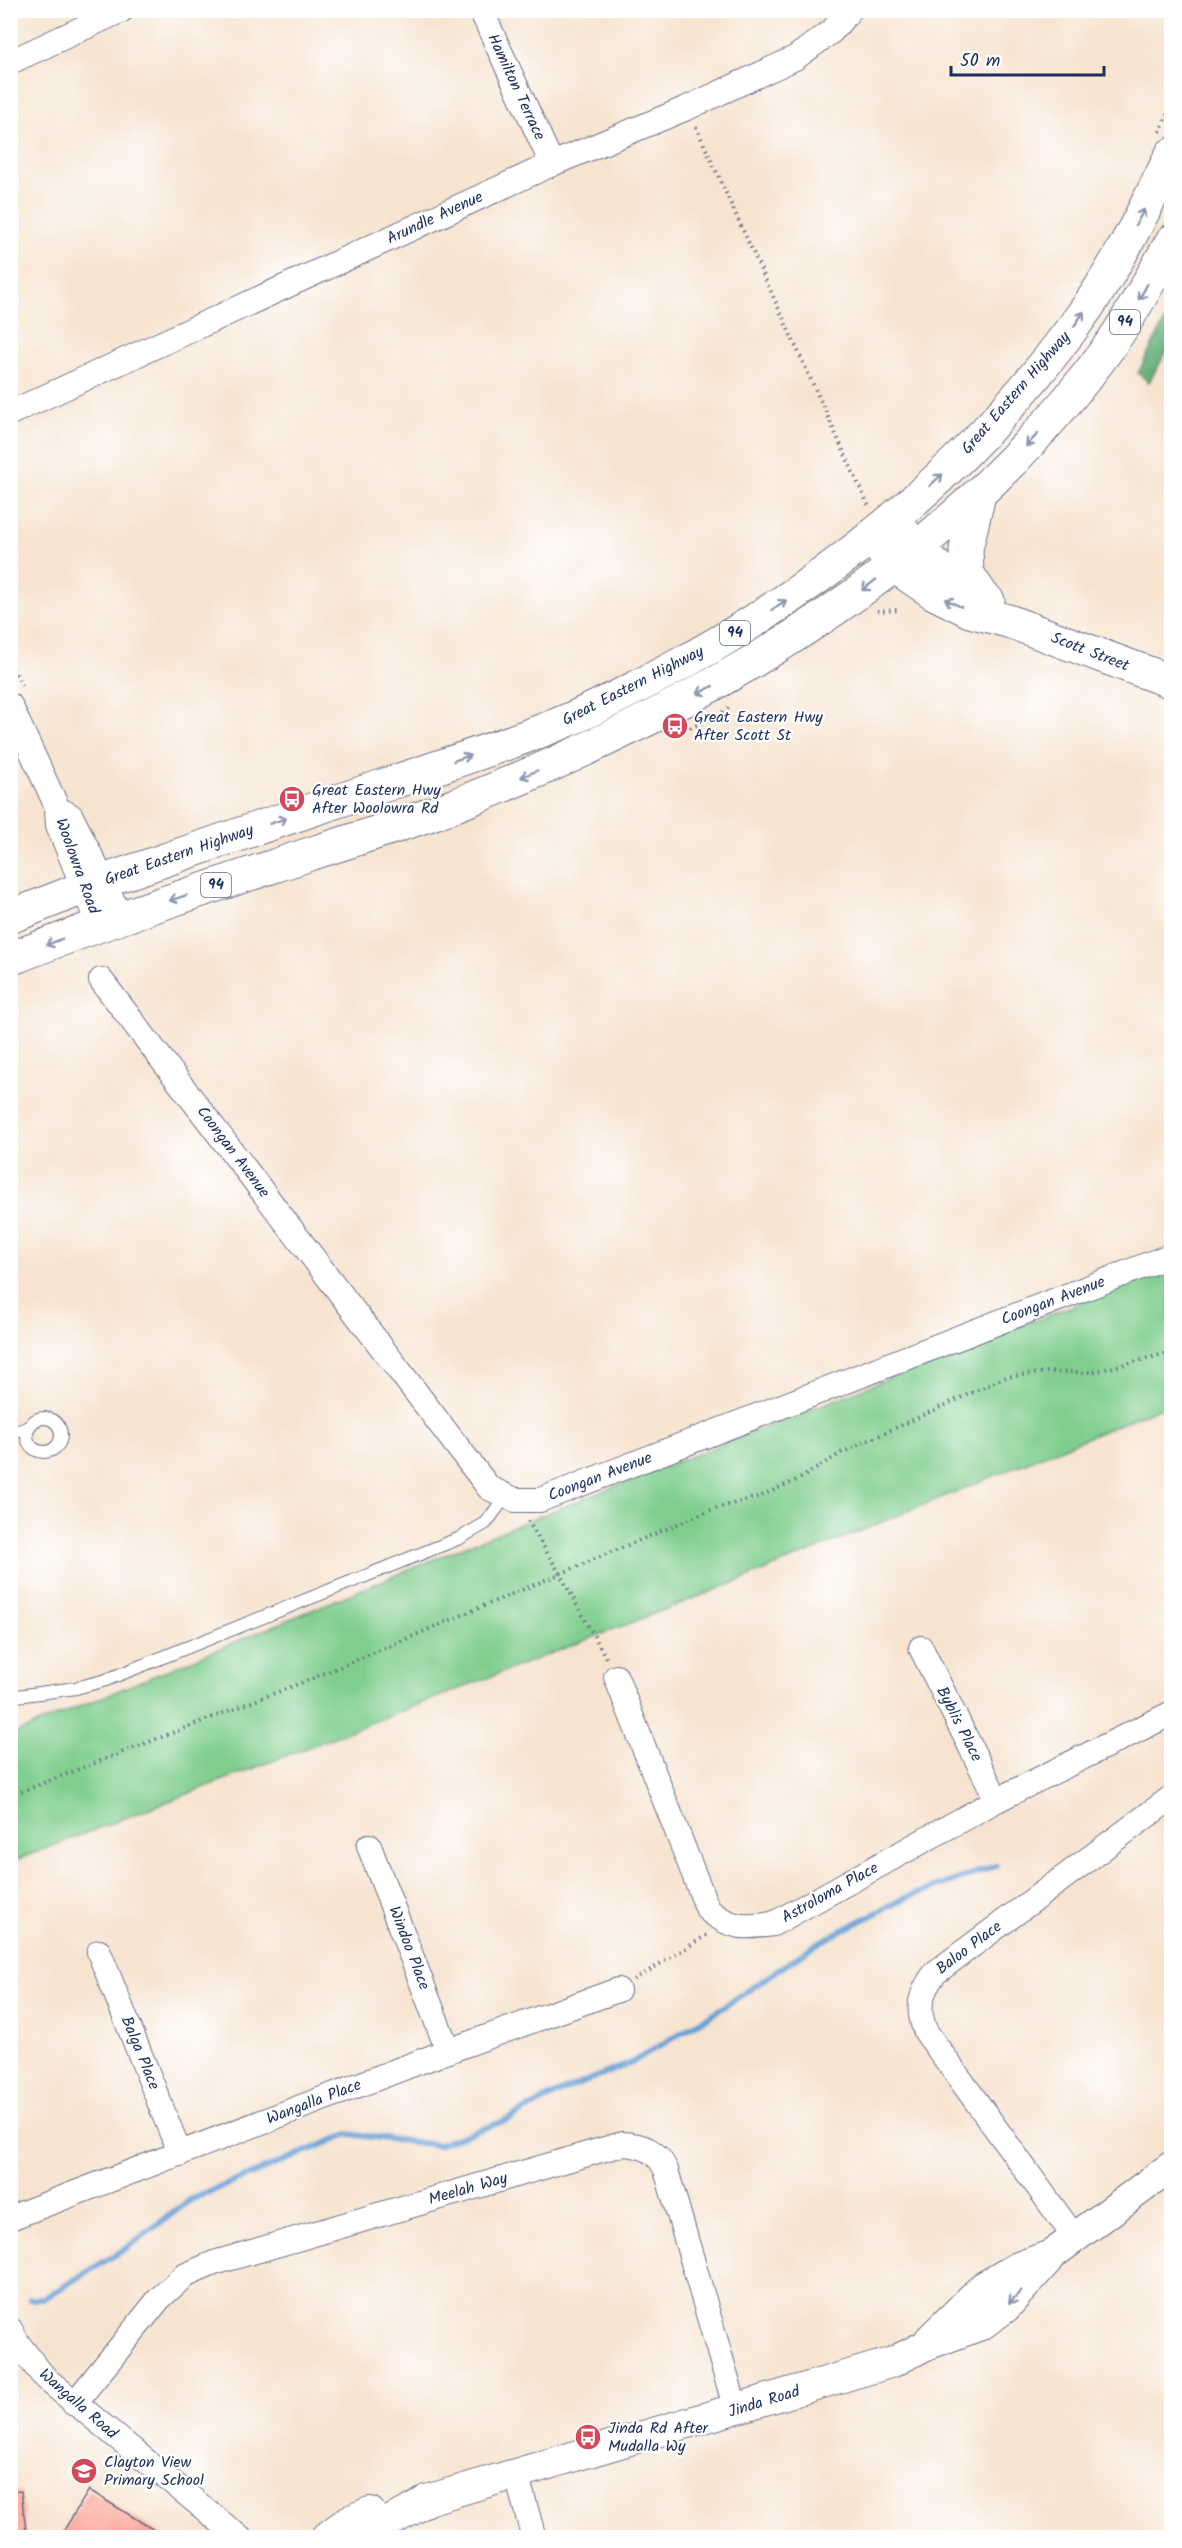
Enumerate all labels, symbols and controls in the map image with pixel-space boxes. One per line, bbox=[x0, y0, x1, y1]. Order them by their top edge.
street label: Hamilton Terrace bbox=[480, 29, 552, 145]
scale bar bbox=[951, 39, 1104, 77]
text: 50 m bbox=[960, 47, 1000, 76]
street label: Arundle Avenue bbox=[383, 185, 487, 251]
one-way arrow bbox=[1134, 209, 1146, 226]
one-way arrow bbox=[1137, 283, 1149, 300]
one-way arrow bbox=[1073, 310, 1086, 327]
road number: 94 bbox=[1110, 310, 1140, 334]
street label: Great Eastern Highway bbox=[955, 325, 1077, 460]
one-way arrow bbox=[1025, 433, 1039, 448]
one-way arrow bbox=[928, 473, 943, 487]
one-way arrow bbox=[861, 579, 877, 592]
one-way arrow bbox=[944, 596, 962, 608]
one-way arrow bbox=[770, 599, 786, 611]
road number: 94 bbox=[720, 621, 750, 645]
street label: Scott Street bbox=[1047, 626, 1134, 679]
street label: Great Eastern Highway bbox=[558, 639, 709, 733]
one-way arrow bbox=[696, 684, 714, 696]
place label: Great Eastern Hwy After Scott St bbox=[694, 705, 823, 748]
bus stop icon: Great Eastern Hwy After Scott St bbox=[660, 711, 690, 741]
one-way arrow bbox=[452, 752, 471, 763]
one-way arrow bbox=[520, 768, 538, 780]
place label: Great Eastern Hwy After Woolowra Rd bbox=[312, 778, 441, 821]
bus stop icon: Great Eastern Hwy After Woolowra Rd bbox=[277, 784, 307, 814]
street label: Woolowra Road bbox=[48, 815, 106, 918]
one-way arrow bbox=[268, 815, 287, 826]
street label: Great Eastern Highway bbox=[101, 818, 257, 892]
road number: 94 bbox=[201, 873, 231, 897]
one-way arrow bbox=[169, 893, 188, 904]
one-way arrow bbox=[46, 937, 64, 948]
street label: Coongan Avenue bbox=[190, 1101, 276, 1203]
street label: Coongan Avenue bbox=[997, 1270, 1109, 1332]
street label: Coongan Avenue bbox=[544, 1446, 656, 1508]
street label: Byblis Place bbox=[929, 1682, 989, 1766]
street label: Astroloma Place bbox=[777, 1856, 883, 1930]
street label: Windoo Place bbox=[382, 1902, 436, 1994]
street label: Baloo Place bbox=[931, 1915, 1007, 1981]
street label: Balga Place bbox=[114, 2012, 166, 2094]
street label: Wangalla Place bbox=[263, 2072, 365, 2132]
street label: Meelah Way bbox=[426, 2166, 511, 2212]
one-way arrow bbox=[1008, 2289, 1022, 2304]
street label: Wangalla Road bbox=[33, 2363, 124, 2446]
street label: Jinda Road bbox=[725, 2379, 804, 2425]
place label: Jinda Rd After Mudalla Wy bbox=[608, 2416, 710, 2459]
bus stop icon: Jinda Rd After Mudalla Wy bbox=[573, 2422, 603, 2452]
place label: Clayton View Primary School bbox=[104, 2450, 204, 2493]
school or university icon: Clayton View Primary School bbox=[69, 2456, 99, 2486]

